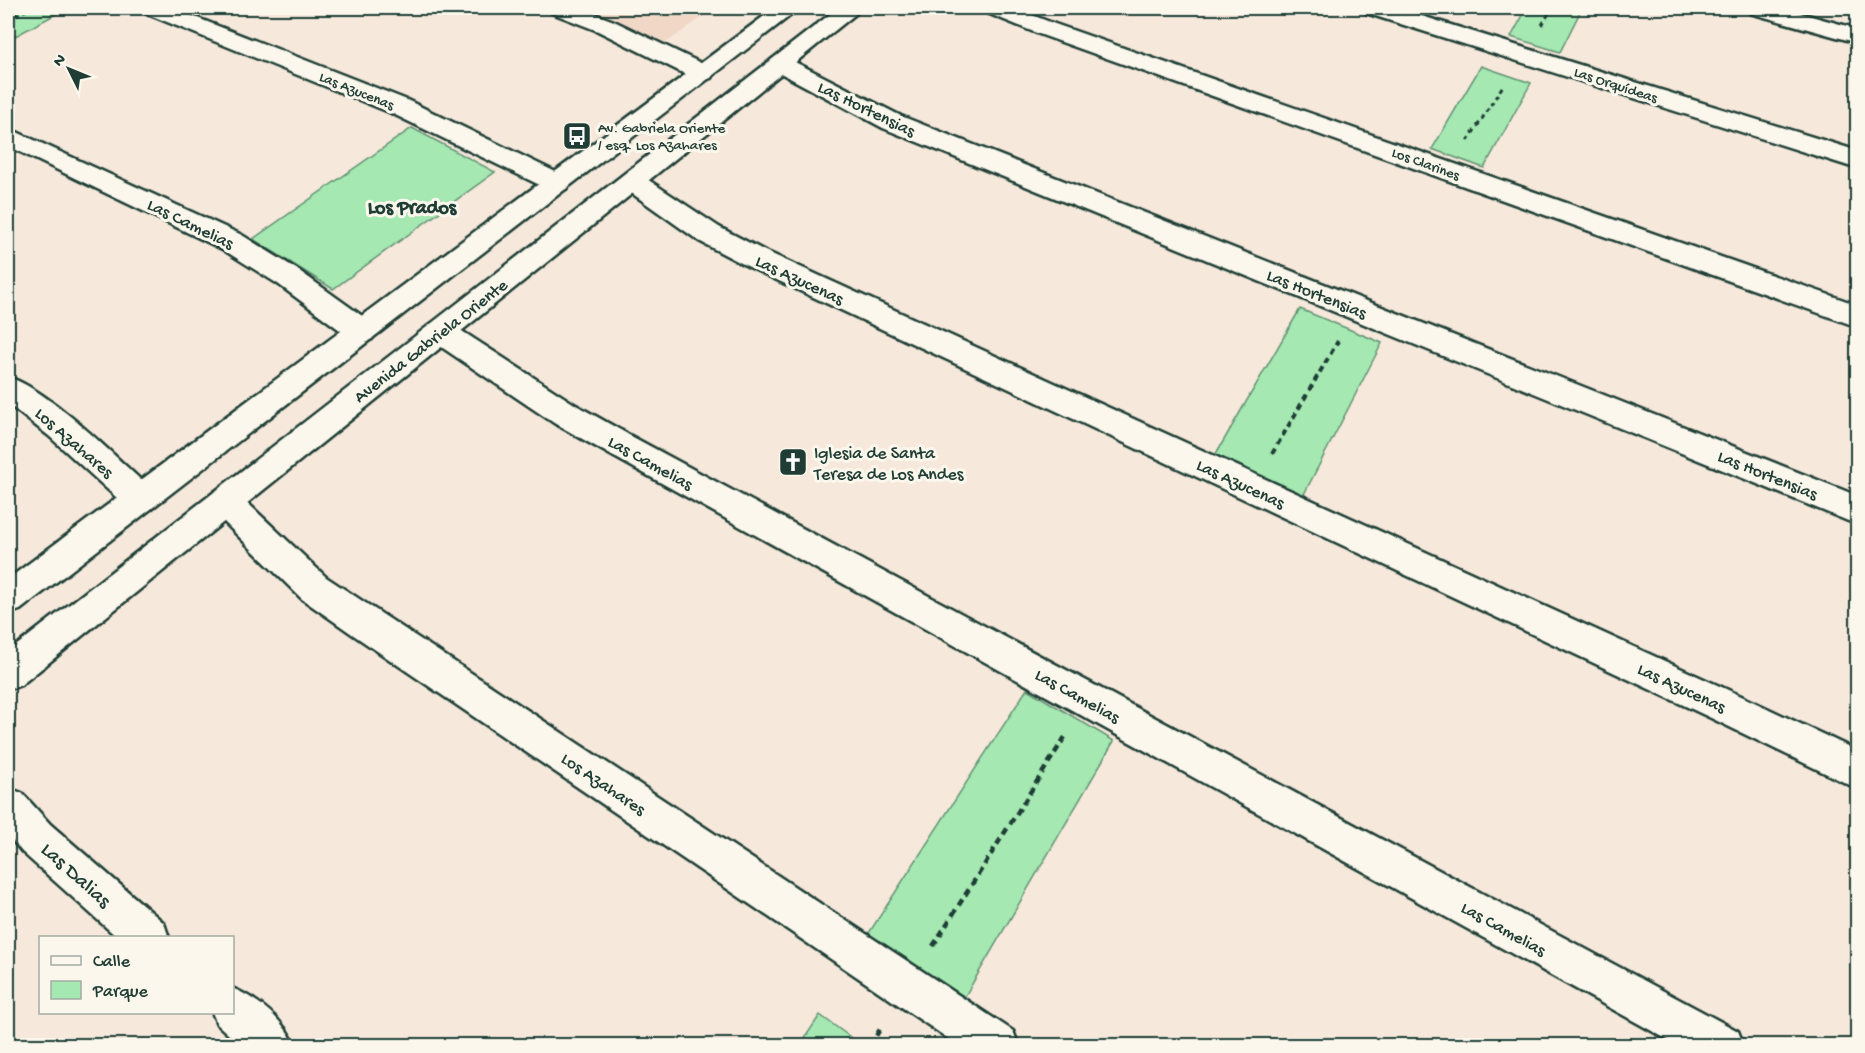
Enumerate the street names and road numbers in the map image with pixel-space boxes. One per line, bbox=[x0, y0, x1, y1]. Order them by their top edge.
street label: Las Orquídeas bbox=[1571, 64, 1660, 108]
street label: Las Azucenas bbox=[316, 69, 397, 115]
street label: Las Hortensias bbox=[814, 78, 919, 143]
street label: Los Clarines bbox=[1389, 144, 1462, 186]
street label: Las Camelias bbox=[143, 195, 238, 256]
street label: Las Azucenas bbox=[751, 252, 848, 311]
street label: Las Hortensias bbox=[1263, 266, 1370, 325]
street label: Avenida Gabriela Oriente bbox=[350, 275, 513, 409]
street label: Los Azahares bbox=[30, 404, 118, 485]
street label: Las Camelias bbox=[604, 432, 697, 497]
street label: Las Hortensias bbox=[1714, 447, 1821, 506]
street label: Las Azucenas bbox=[1192, 456, 1289, 515]
street label: Las Azucenas bbox=[1633, 660, 1730, 719]
street label: Las Camelias bbox=[1031, 665, 1124, 730]
street label: Los Azahares bbox=[556, 749, 650, 822]
street label: Las Dalias bbox=[34, 839, 116, 916]
street label: Las Camelias bbox=[1457, 898, 1550, 963]

